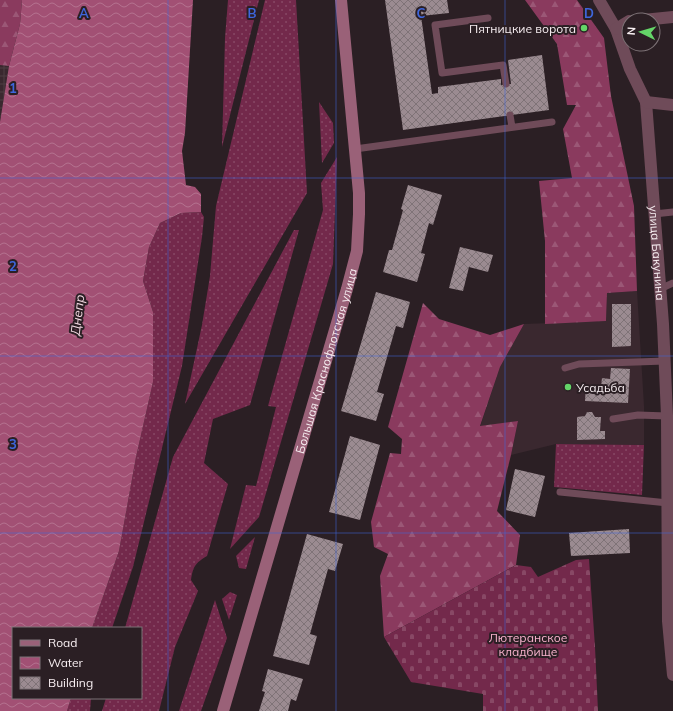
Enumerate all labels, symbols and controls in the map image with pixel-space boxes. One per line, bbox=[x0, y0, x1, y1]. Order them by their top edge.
text: A bbox=[79, 5, 89, 21]
text: B bbox=[248, 5, 257, 21]
text: C bbox=[417, 5, 426, 21]
text: D bbox=[584, 5, 594, 21]
north arrow bbox=[621, 12, 661, 52]
place label: Пятницкие ворота bbox=[469, 21, 576, 36]
marker: Пятницкие ворота bbox=[579, 23, 589, 33]
text: N bbox=[624, 26, 638, 36]
text: 1 bbox=[9, 80, 17, 96]
street label: улица Бакунина bbox=[646, 205, 669, 301]
text: 2 bbox=[9, 258, 17, 274]
street label: Большая Краснофлотская улица bbox=[292, 267, 360, 455]
water label: Днепр bbox=[66, 294, 87, 337]
place label: Усадьба bbox=[575, 380, 625, 395]
marker: Усадьба bbox=[563, 382, 573, 392]
text: 3 bbox=[9, 436, 17, 452]
legend bbox=[12, 627, 142, 699]
park label: Лютеранское кладбище bbox=[489, 630, 568, 659]
text: Road bbox=[48, 635, 77, 650]
text: Water bbox=[48, 655, 84, 670]
text: Building bbox=[48, 675, 93, 690]

